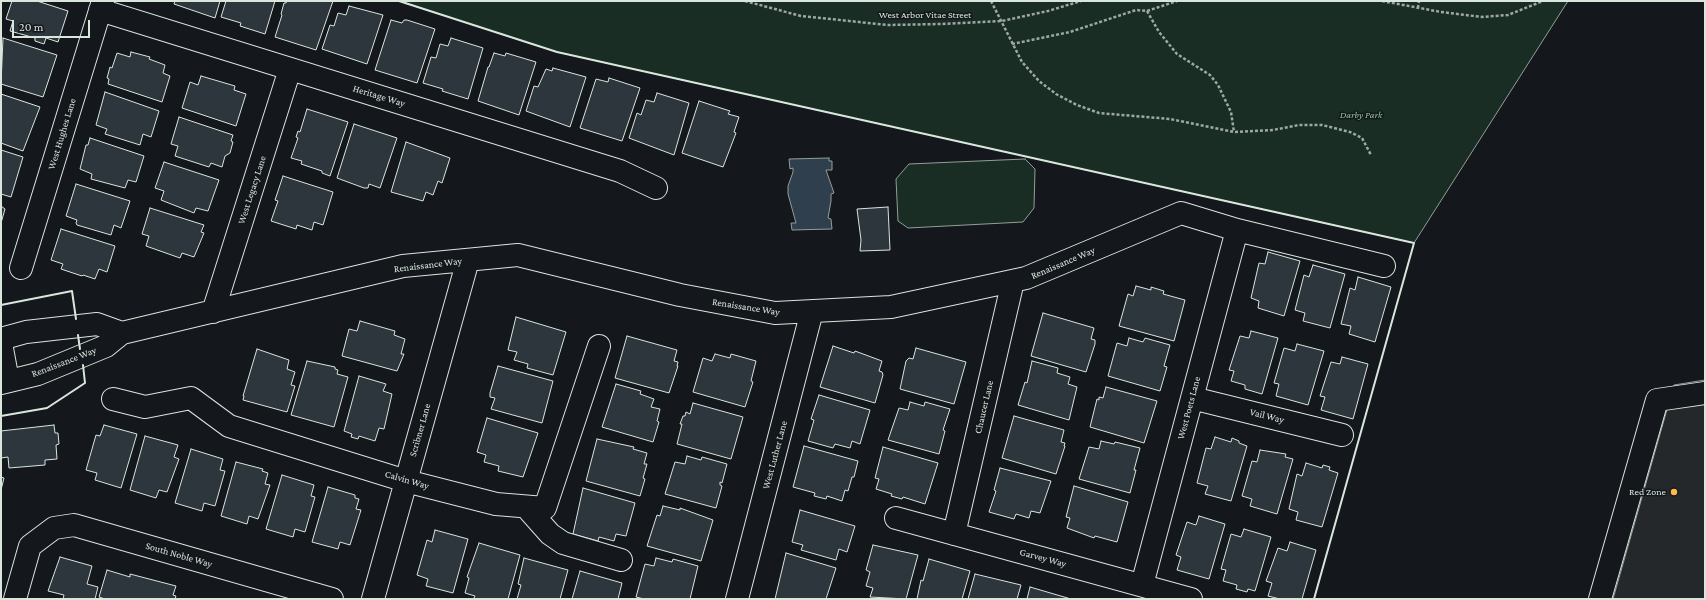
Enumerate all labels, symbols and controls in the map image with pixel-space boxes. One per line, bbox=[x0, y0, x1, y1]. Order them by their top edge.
street label: West Arbor Vitae Street bbox=[879, 9, 971, 21]
scale bar bbox=[14, 12, 92, 38]
text: 20 m bbox=[19, 20, 43, 34]
street label: Heritage Way bbox=[351, 82, 407, 110]
street label: West Hughes Lane bbox=[45, 97, 79, 171]
park label: Darby Park bbox=[1340, 109, 1382, 121]
street label: West Legacy Lane bbox=[235, 154, 269, 226]
street label: Renaissance Way bbox=[1029, 244, 1097, 282]
street label: Renaissance Way bbox=[393, 255, 463, 275]
street label: Renaissance Way bbox=[711, 296, 781, 318]
street label: Renaissance Way bbox=[30, 344, 98, 380]
street label: West Poets Lane bbox=[1175, 375, 1203, 441]
street label: Chaucer Lane bbox=[972, 379, 996, 435]
street label: Scribner Lane bbox=[407, 402, 433, 458]
street label: Vail Way bbox=[1249, 406, 1285, 426]
street label: West Luther Lane bbox=[760, 419, 790, 491]
street label: Calvin Way bbox=[383, 468, 431, 492]
place label: Red Zone bbox=[1629, 486, 1666, 498]
marker: Red Zone bbox=[1669, 487, 1679, 497]
street label: South Noble Way bbox=[144, 540, 214, 570]
street label: Garvey Way bbox=[1018, 546, 1068, 570]

